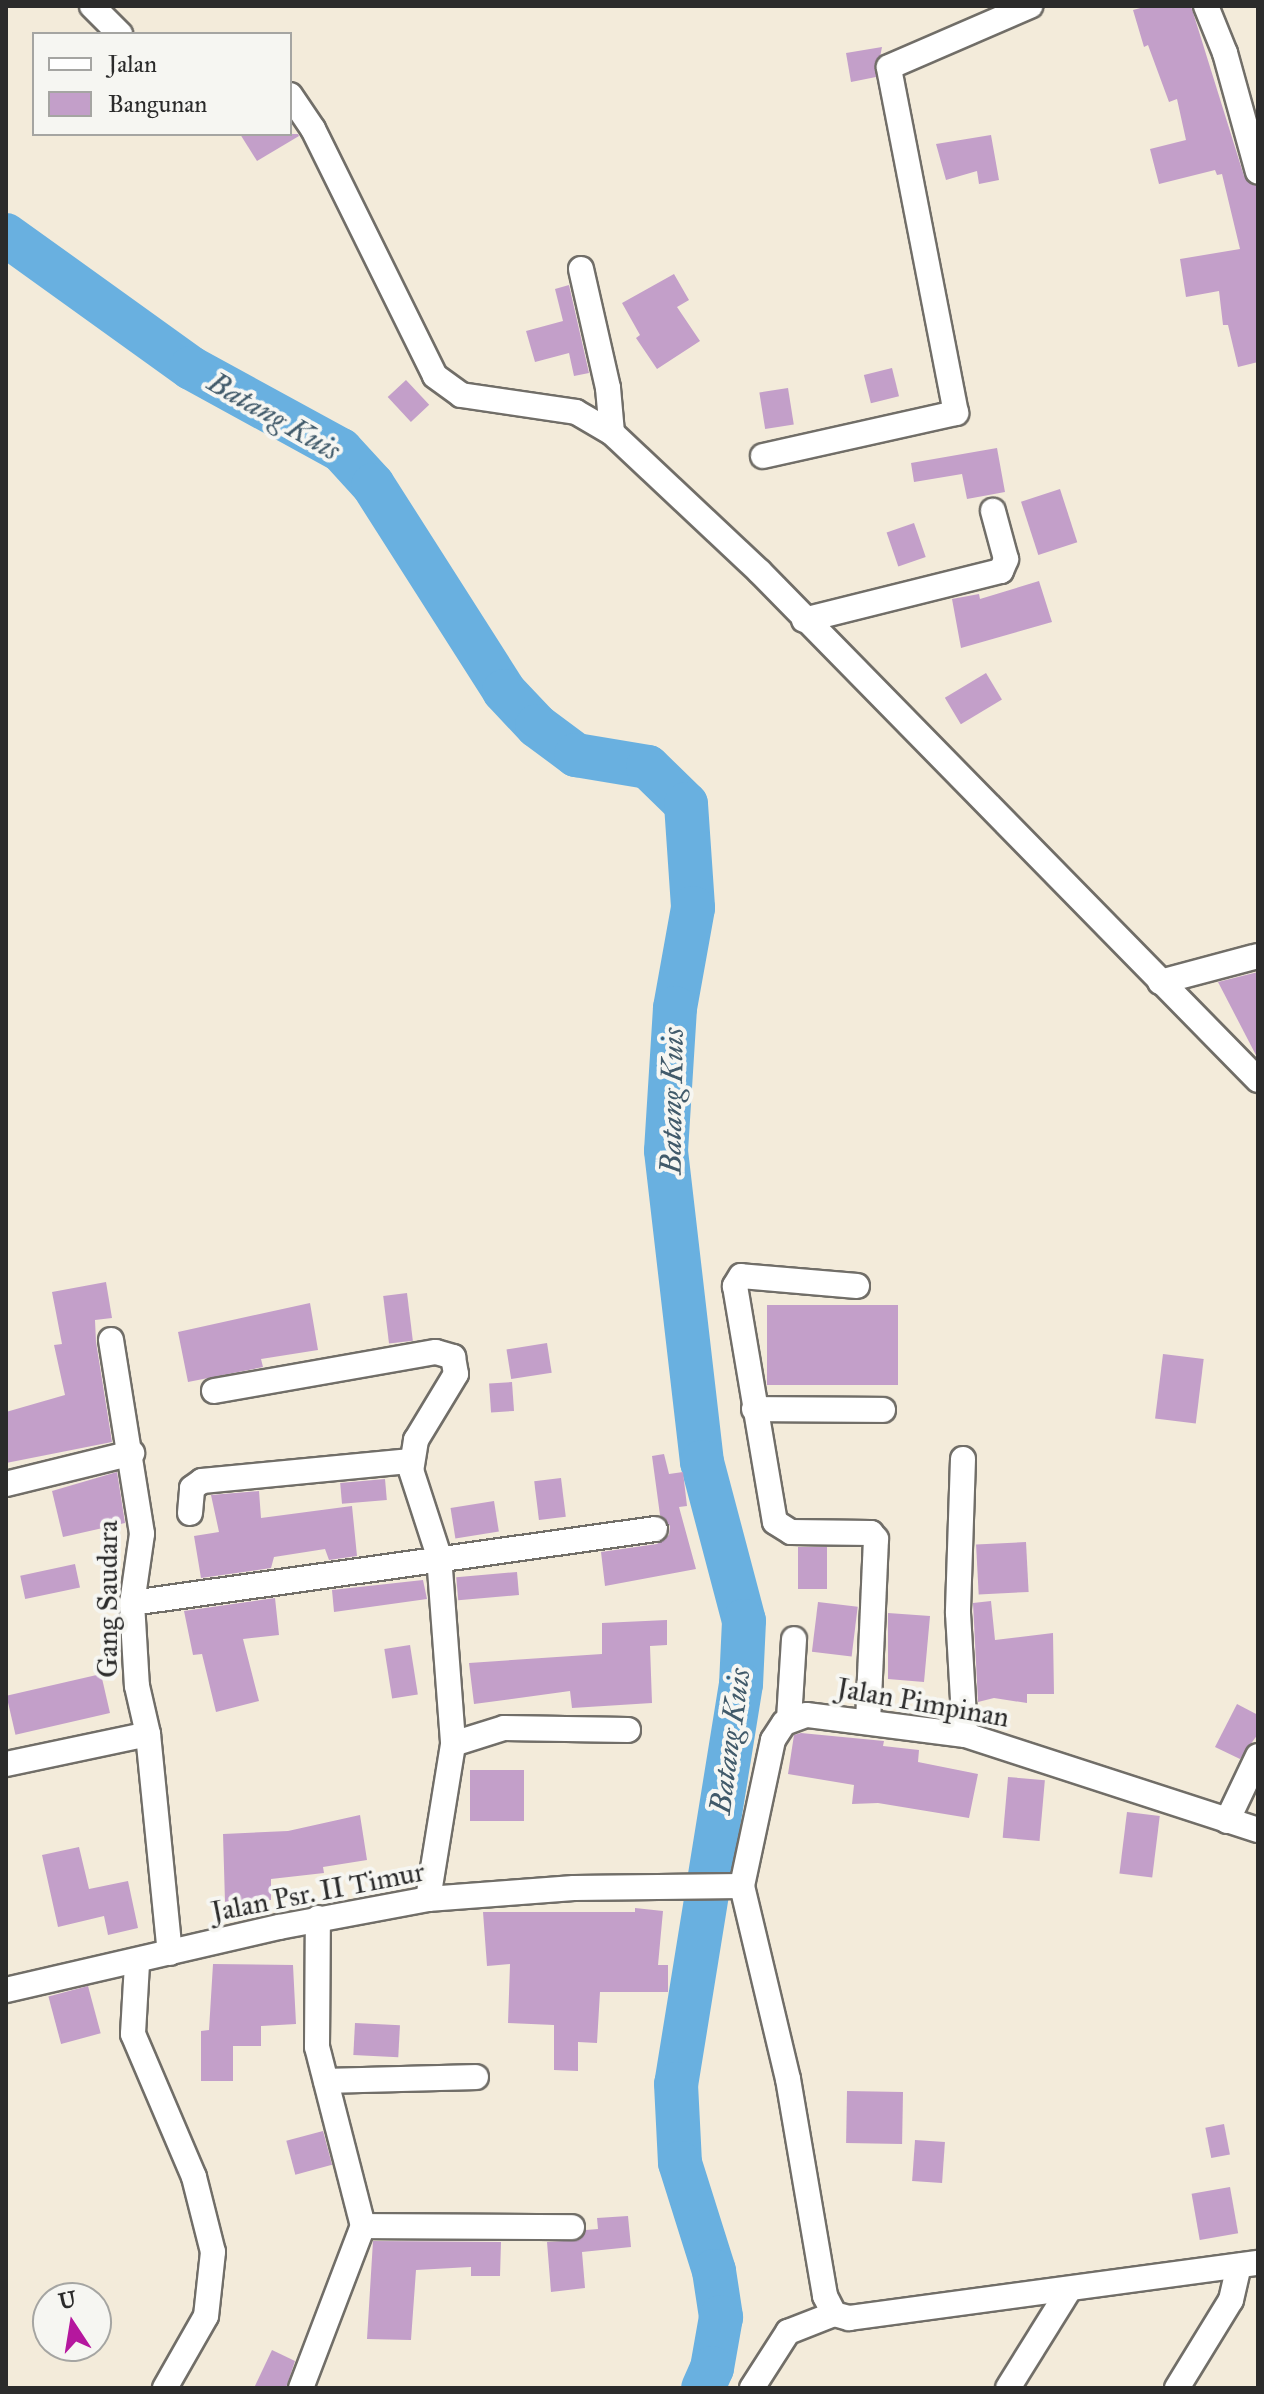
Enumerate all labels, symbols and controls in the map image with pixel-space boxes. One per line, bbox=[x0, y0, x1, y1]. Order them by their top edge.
legend bbox=[32, 32, 292, 136]
text: Jalan bbox=[108, 49, 157, 79]
text: Bangunan bbox=[108, 89, 207, 119]
water label: Batang Kuis bbox=[202, 364, 346, 468]
water label: Batang Kuis bbox=[653, 1027, 691, 1175]
street label: Gang Saudara bbox=[91, 1520, 125, 1678]
water label: Batang Kuis bbox=[702, 1666, 758, 1816]
street label: Jalan Pimpinan bbox=[834, 1671, 1012, 1735]
street label: Jalan Psr. II Timur bbox=[209, 1855, 427, 1929]
north arrow bbox=[32, 2282, 112, 2362]
text: U bbox=[56, 2285, 79, 2315]

